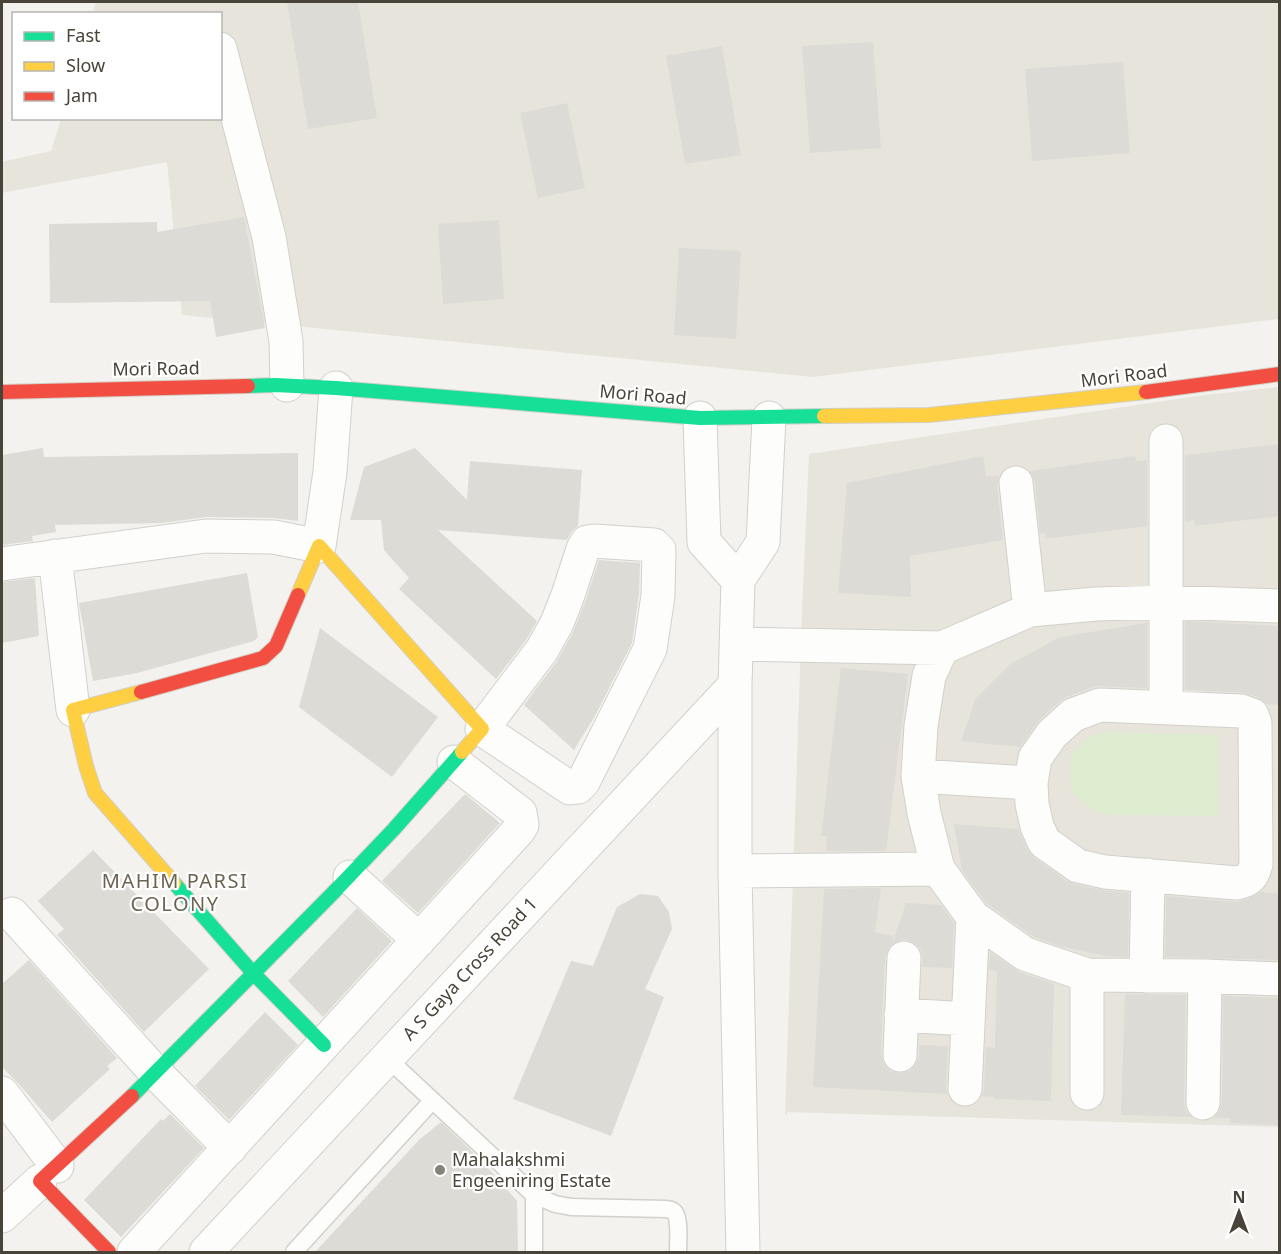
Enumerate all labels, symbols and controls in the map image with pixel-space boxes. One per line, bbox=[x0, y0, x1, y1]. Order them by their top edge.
legend bbox=[12, 12, 222, 120]
text: Fast bbox=[66, 23, 101, 47]
text: Slow bbox=[66, 53, 105, 77]
text: Jam bbox=[64, 83, 98, 107]
street label: Mori Road bbox=[112, 355, 200, 381]
street label: Mori Road bbox=[1079, 358, 1169, 392]
street label: Mori Road bbox=[599, 378, 688, 410]
district label: MAHIM PARSI COLONY bbox=[102, 867, 248, 917]
street label: A S Gaya Cross Road 1 bbox=[397, 892, 542, 1045]
place label: Mahalakshmi Engeeniring Estate bbox=[452, 1147, 611, 1192]
marker: Mahalakshmi Engeeniring Estate bbox=[433, 1163, 447, 1177]
north arrow bbox=[1209, 1182, 1269, 1242]
text: N bbox=[1232, 1186, 1246, 1208]

